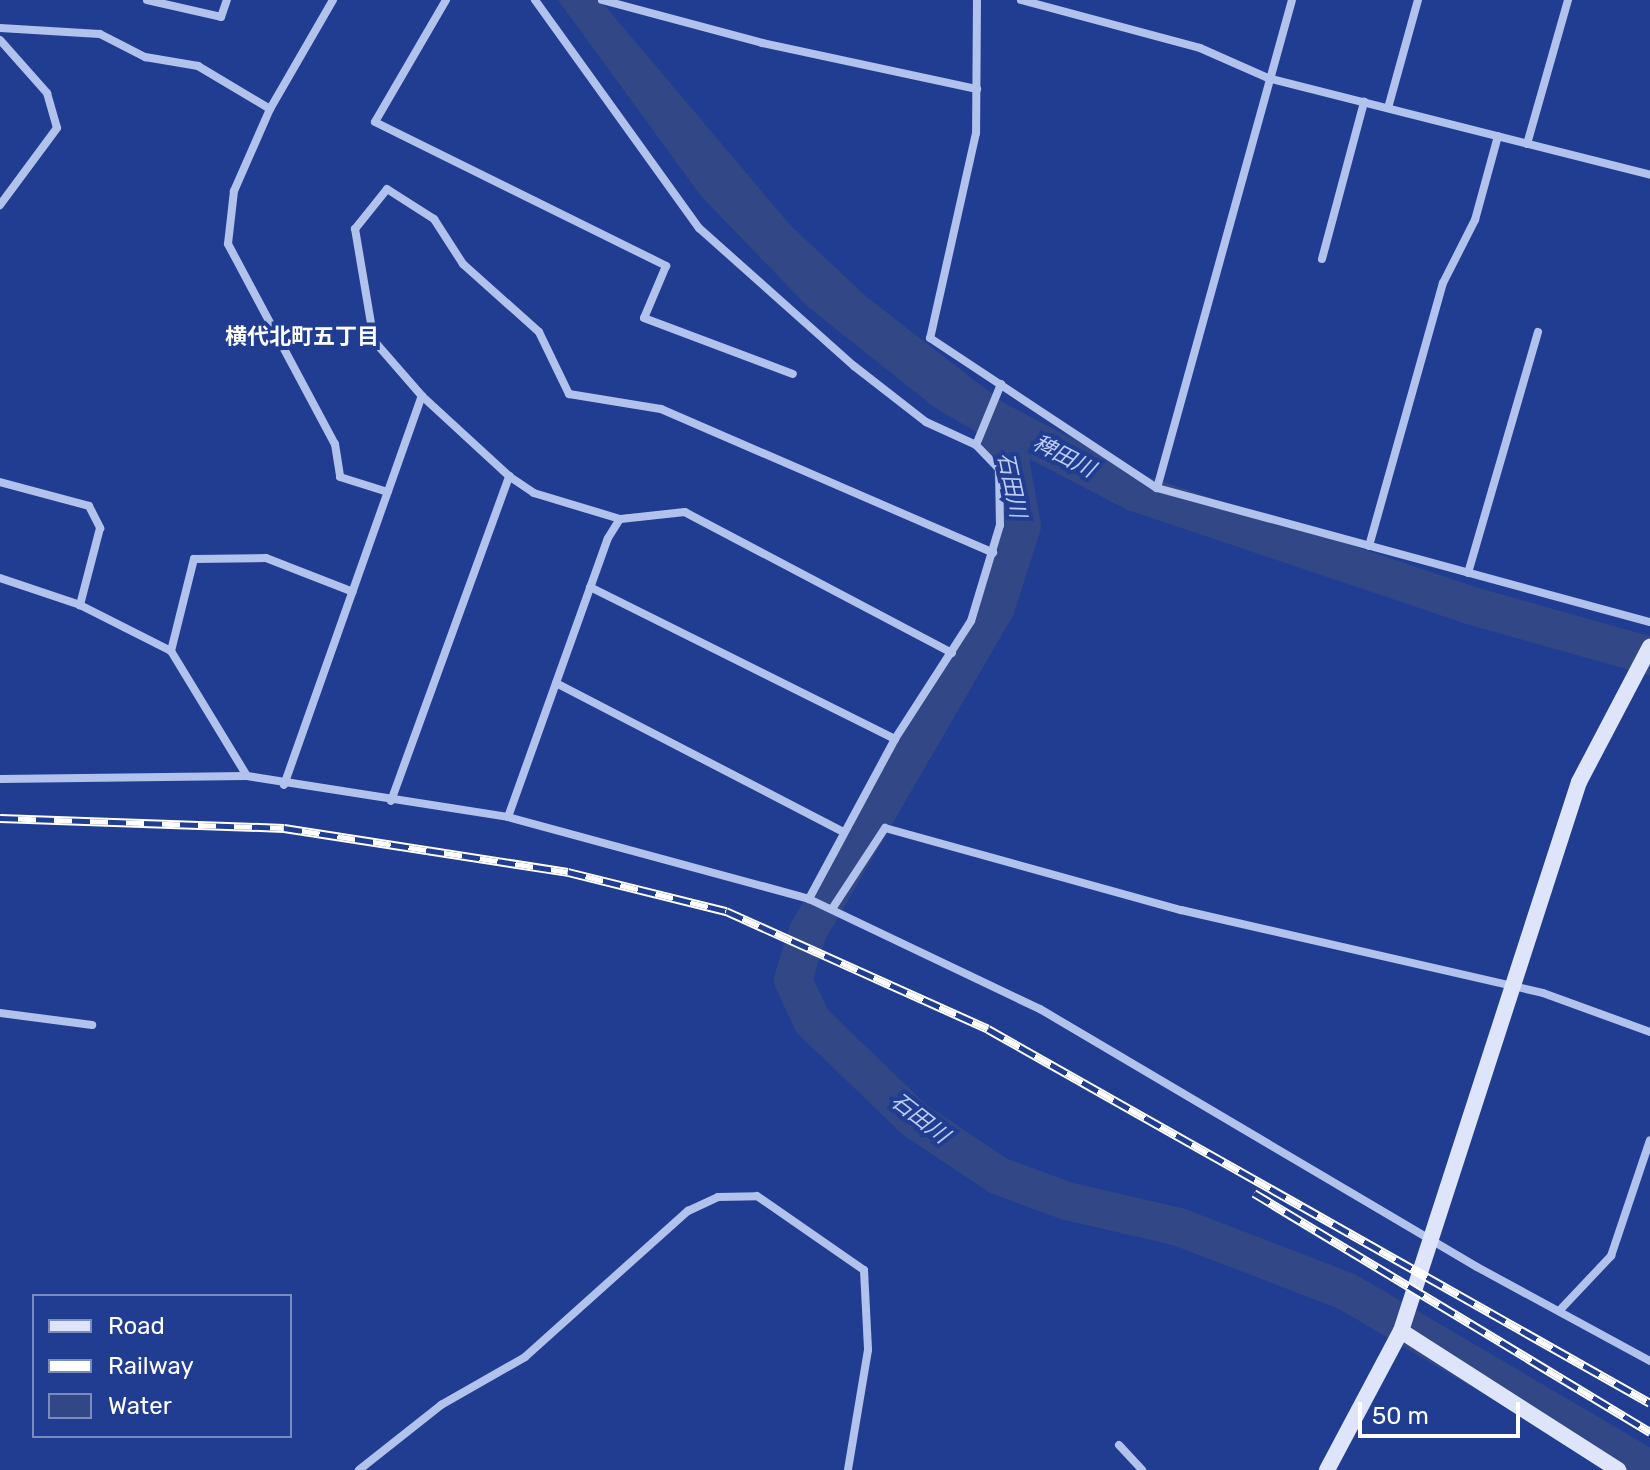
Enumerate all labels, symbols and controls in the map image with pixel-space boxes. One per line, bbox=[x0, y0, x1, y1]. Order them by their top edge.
district label: 横代北町五丁目 bbox=[225, 324, 379, 350]
water label: 稗田川 bbox=[1029, 429, 1099, 483]
water label: 石田川 bbox=[992, 450, 1032, 520]
water label: 石田川 bbox=[886, 1087, 954, 1149]
legend bbox=[32, 1294, 292, 1438]
text: Road bbox=[108, 1312, 165, 1340]
text: Railway bbox=[108, 1352, 194, 1380]
scale bar bbox=[1362, 1386, 1524, 1436]
text: Water bbox=[108, 1392, 172, 1420]
text: 50 m bbox=[1372, 1402, 1429, 1430]

